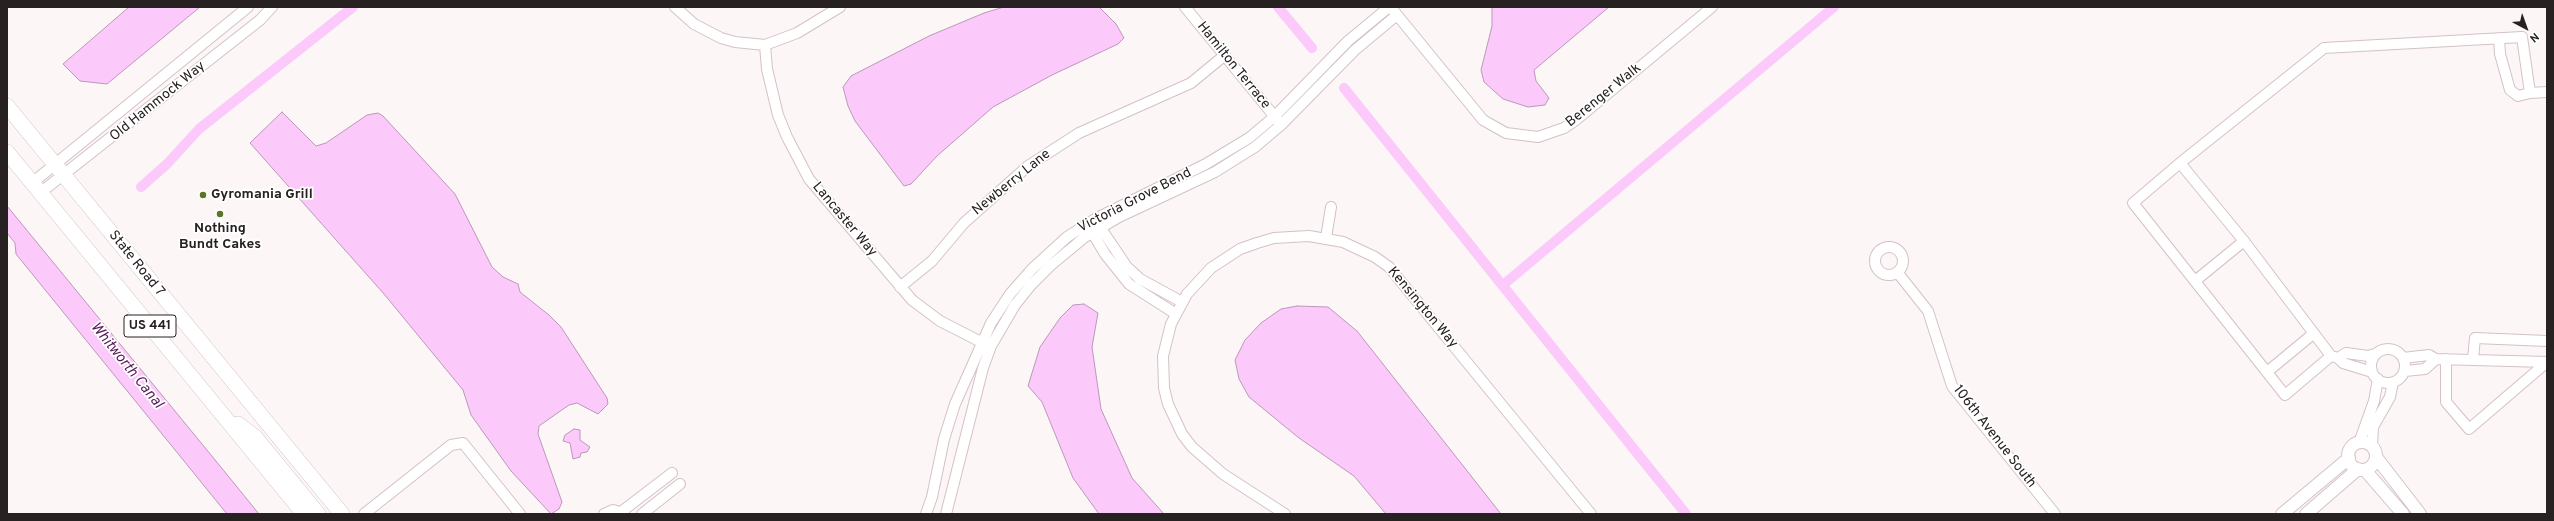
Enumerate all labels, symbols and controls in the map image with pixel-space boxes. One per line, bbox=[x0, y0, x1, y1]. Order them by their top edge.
north arrow bbox=[2506, 8, 2546, 48]
street label: Hamilton Terrace bbox=[1193, 19, 1273, 113]
text: N bbox=[2526, 29, 2541, 45]
street label: Old Hammock Way bbox=[107, 58, 209, 146]
street label: Berenger Walk bbox=[1563, 61, 1645, 131]
street label: Newberry Lane bbox=[970, 146, 1054, 220]
street label: Victoria Grove Bend bbox=[1075, 165, 1195, 237]
street label: Lancaster Way bbox=[808, 179, 880, 261]
place label: Gyromania Grill bbox=[211, 187, 313, 203]
marker: Gyromania Grill bbox=[198, 190, 208, 200]
marker: Nothing Bundt Cakes bbox=[215, 209, 225, 219]
place label: Nothing Bundt Cakes bbox=[179, 221, 261, 254]
street label: State Road 7 bbox=[104, 228, 168, 300]
street label: Kensington Way bbox=[1383, 264, 1461, 352]
road number: US 441 bbox=[124, 315, 176, 337]
water label: Whitworth Canal bbox=[86, 319, 166, 413]
street label: 106th Avenue South bbox=[1949, 382, 2039, 492]

